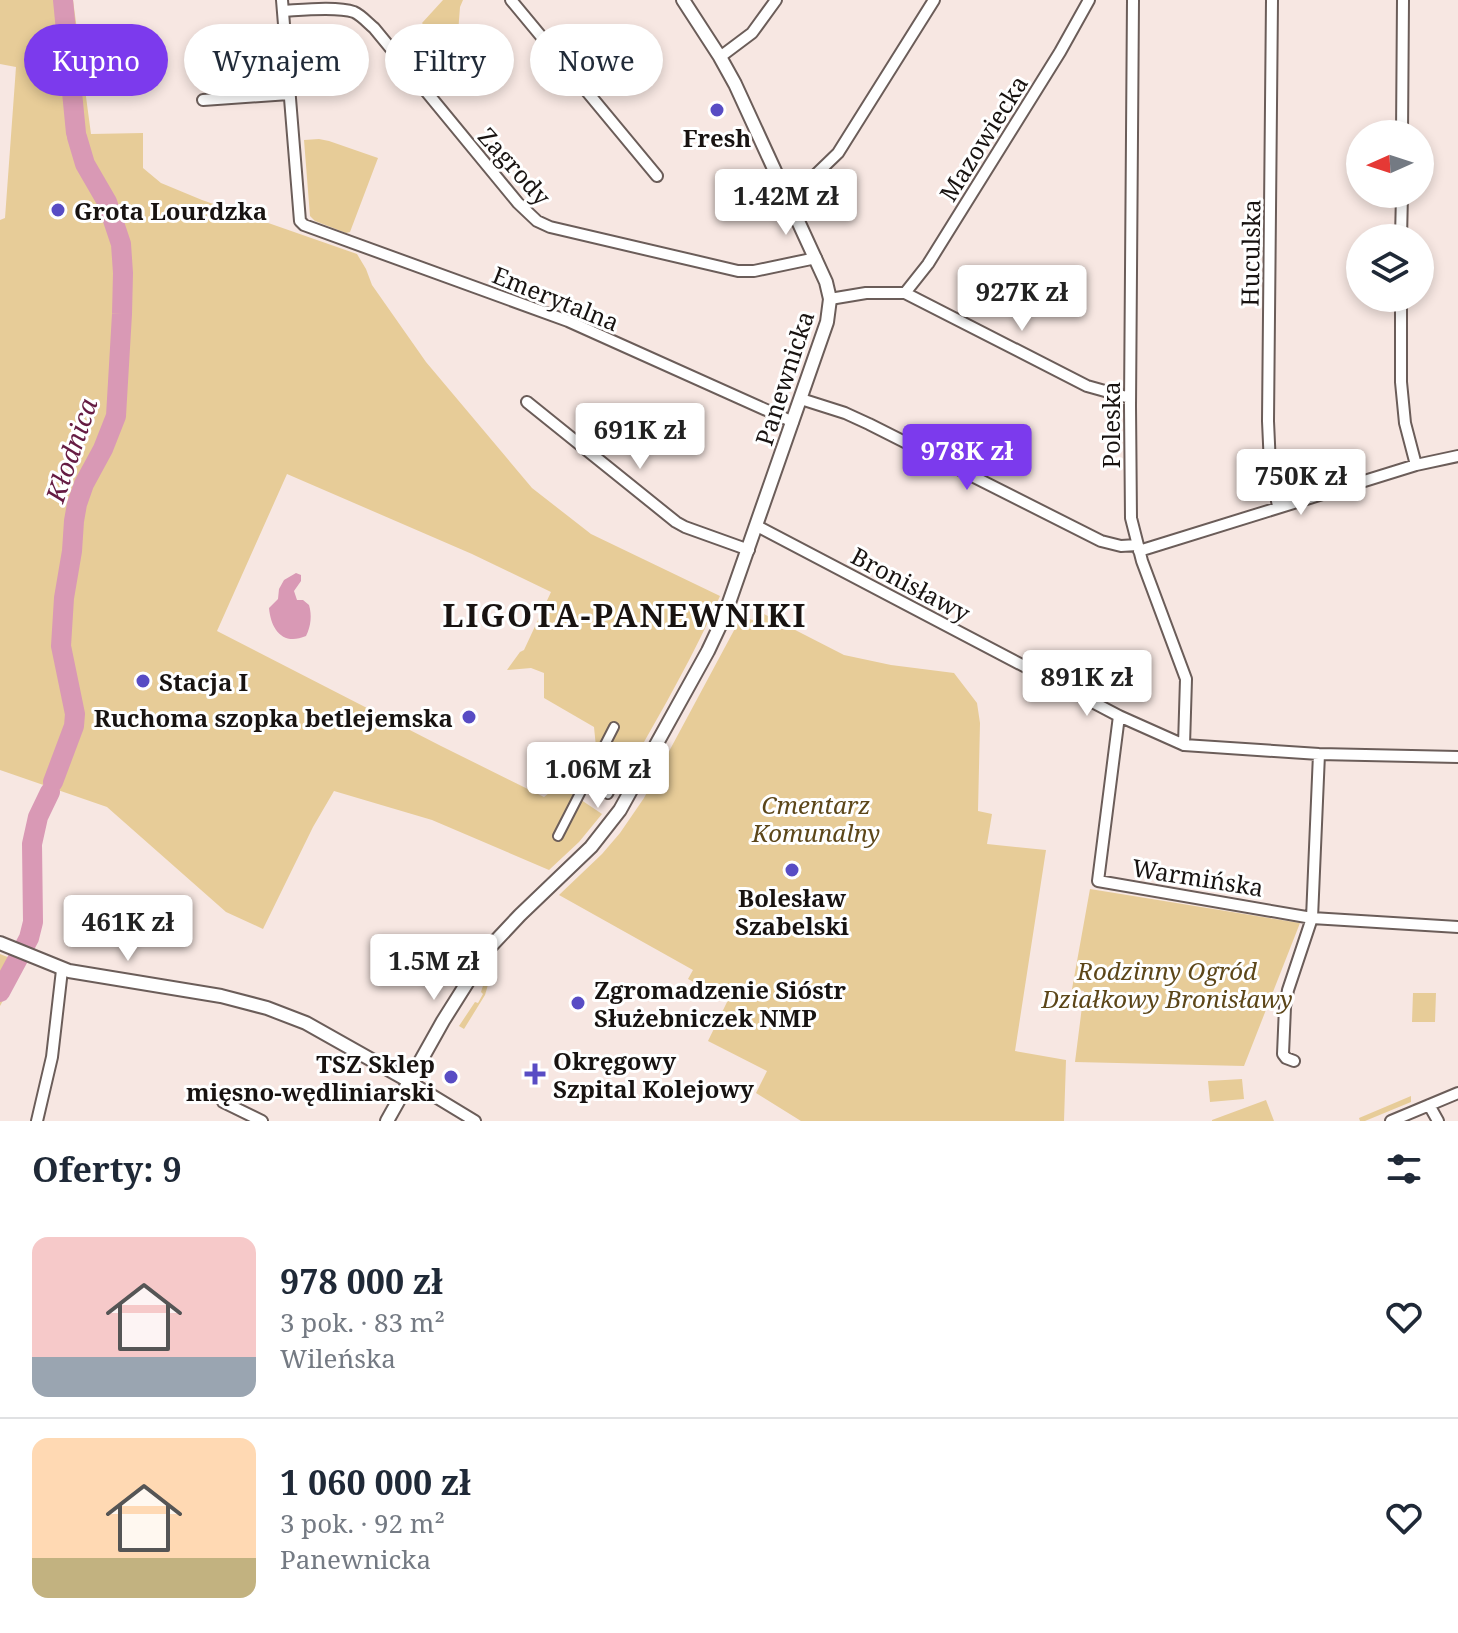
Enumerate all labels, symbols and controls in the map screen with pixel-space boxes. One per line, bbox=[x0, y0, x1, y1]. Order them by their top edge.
chip: Kupno bbox=[24, 24, 168, 96]
chip: Wynajem bbox=[184, 24, 369, 96]
chip: Filtry bbox=[385, 24, 514, 96]
chip: Nowe bbox=[530, 24, 663, 96]
street label: Mazowiecka bbox=[931, 69, 1035, 207]
marker: Fresh bbox=[708, 101, 726, 119]
street label: Zagrody bbox=[471, 120, 559, 212]
north arrow bbox=[1346, 120, 1434, 208]
map controls bbox=[1346, 120, 1434, 312]
place label: Fresh bbox=[683, 121, 751, 154]
pin: 1.42M zł bbox=[703, 169, 869, 237]
text: 1.42M zł bbox=[733, 177, 839, 213]
place label: Grota Lourdzka bbox=[74, 194, 267, 227]
street label: Huculska bbox=[1233, 199, 1267, 307]
marker: Grota Lourdzka bbox=[49, 201, 67, 219]
button: layers bbox=[1346, 224, 1434, 312]
street label: Emerytalna bbox=[488, 258, 624, 338]
pin: 927K zł bbox=[948, 265, 1096, 333]
text: 927K zł bbox=[976, 273, 1068, 309]
street label: Panewnicka bbox=[747, 307, 821, 449]
street label: Poleska bbox=[1094, 382, 1127, 469]
water label: Kłodnica bbox=[36, 393, 106, 508]
pin: 691K zł bbox=[566, 403, 714, 471]
text: 691K zł bbox=[594, 411, 686, 447]
pin: 978K zł bbox=[893, 424, 1041, 492]
text: 978K zł bbox=[921, 432, 1013, 468]
pin: 750K zł bbox=[1227, 449, 1375, 517]
text: 750K zł bbox=[1255, 457, 1347, 493]
street label: Bronisławy bbox=[846, 539, 977, 629]
district label: LIGOTA-PANEWNIKI bbox=[443, 593, 807, 636]
pin: 891K zł bbox=[1013, 650, 1161, 718]
text: 891K zł bbox=[1041, 658, 1133, 694]
place label: Stacja I bbox=[159, 665, 248, 698]
marker: Stacja I bbox=[134, 672, 152, 690]
place label: Ruchoma szopka betlejemska bbox=[94, 701, 453, 734]
marker: Ruchoma szopka betlejemska bbox=[460, 708, 478, 726]
pin: 1.06M zł bbox=[515, 742, 681, 810]
text: 1.06M zł bbox=[545, 750, 651, 786]
park label: Cmentarz Komunalny bbox=[751, 788, 880, 849]
street label: Warmińska bbox=[1130, 850, 1266, 904]
marker: Bolesław Szabelski bbox=[783, 861, 801, 879]
place label: Bolesław Szabelski bbox=[735, 881, 850, 942]
pin: 461K zł bbox=[54, 895, 202, 963]
text: 461K zł bbox=[82, 903, 174, 939]
pin: 1.5M zł bbox=[360, 934, 508, 1002]
text: 1.5M zł bbox=[388, 942, 480, 978]
park label: Rodzinny Ogród Działkowy Bronisławy bbox=[1040, 954, 1293, 1015]
place label: Zgromadzenie Sióstr Służebniczek NMP bbox=[594, 973, 847, 1034]
marker: Zgromadzenie Sióstr Służebniczek NMP bbox=[569, 994, 587, 1012]
place label: Okręgowy Szpital Kolejowy bbox=[553, 1044, 754, 1105]
place label: TSZ Sklep mięsno-wędliniarski bbox=[186, 1047, 436, 1108]
marker: Okręgowy Szpital Kolejowy bbox=[524, 1063, 546, 1085]
marker: TSZ Sklep mięsno-wędliniarski bbox=[442, 1068, 460, 1086]
text: Oferty: 9 bbox=[32, 1146, 182, 1192]
icon: filters bbox=[1382, 1147, 1426, 1191]
text: 978 000 zł bbox=[280, 1258, 443, 1304]
icon: home bbox=[96, 1269, 192, 1365]
icon: heart bbox=[1382, 1295, 1426, 1339]
text: 3 pok. · 83 m² bbox=[280, 1304, 445, 1340]
text: Wileńska bbox=[280, 1340, 396, 1376]
text: 1 060 000 zł bbox=[280, 1459, 471, 1505]
icon: home bbox=[96, 1470, 192, 1566]
icon: heart bbox=[1382, 1496, 1426, 1540]
text: 3 pok. · 92 m² bbox=[280, 1505, 445, 1541]
text: Panewnicka bbox=[280, 1541, 431, 1577]

